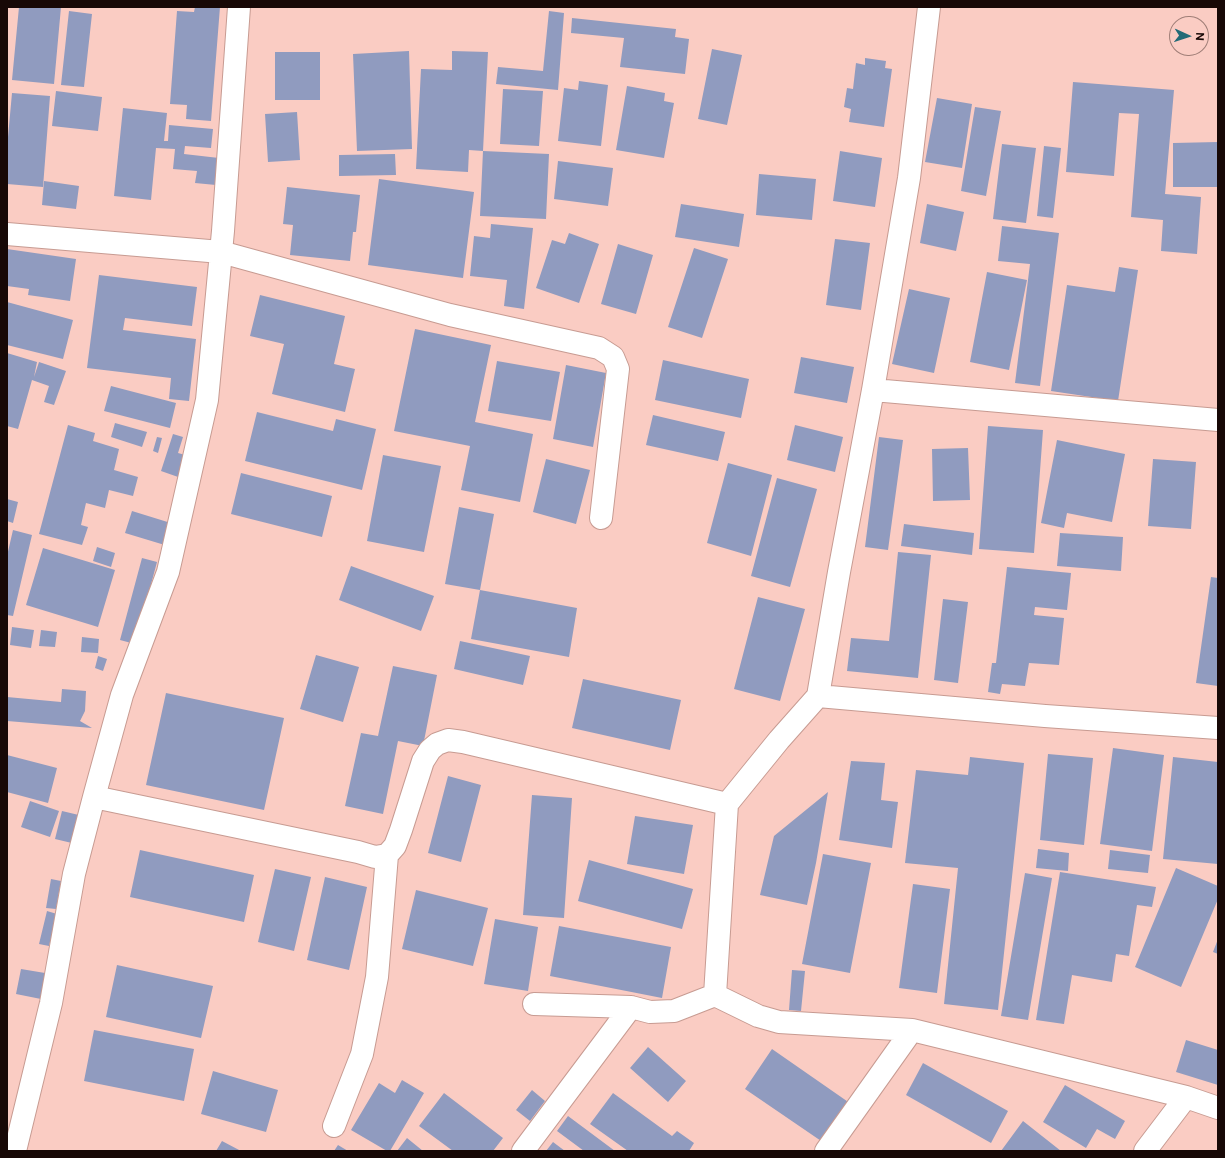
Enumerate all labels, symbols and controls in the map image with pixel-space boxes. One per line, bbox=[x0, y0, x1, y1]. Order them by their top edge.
north arrow bbox=[1169, 16, 1209, 56]
text: N bbox=[1194, 32, 1206, 41]

